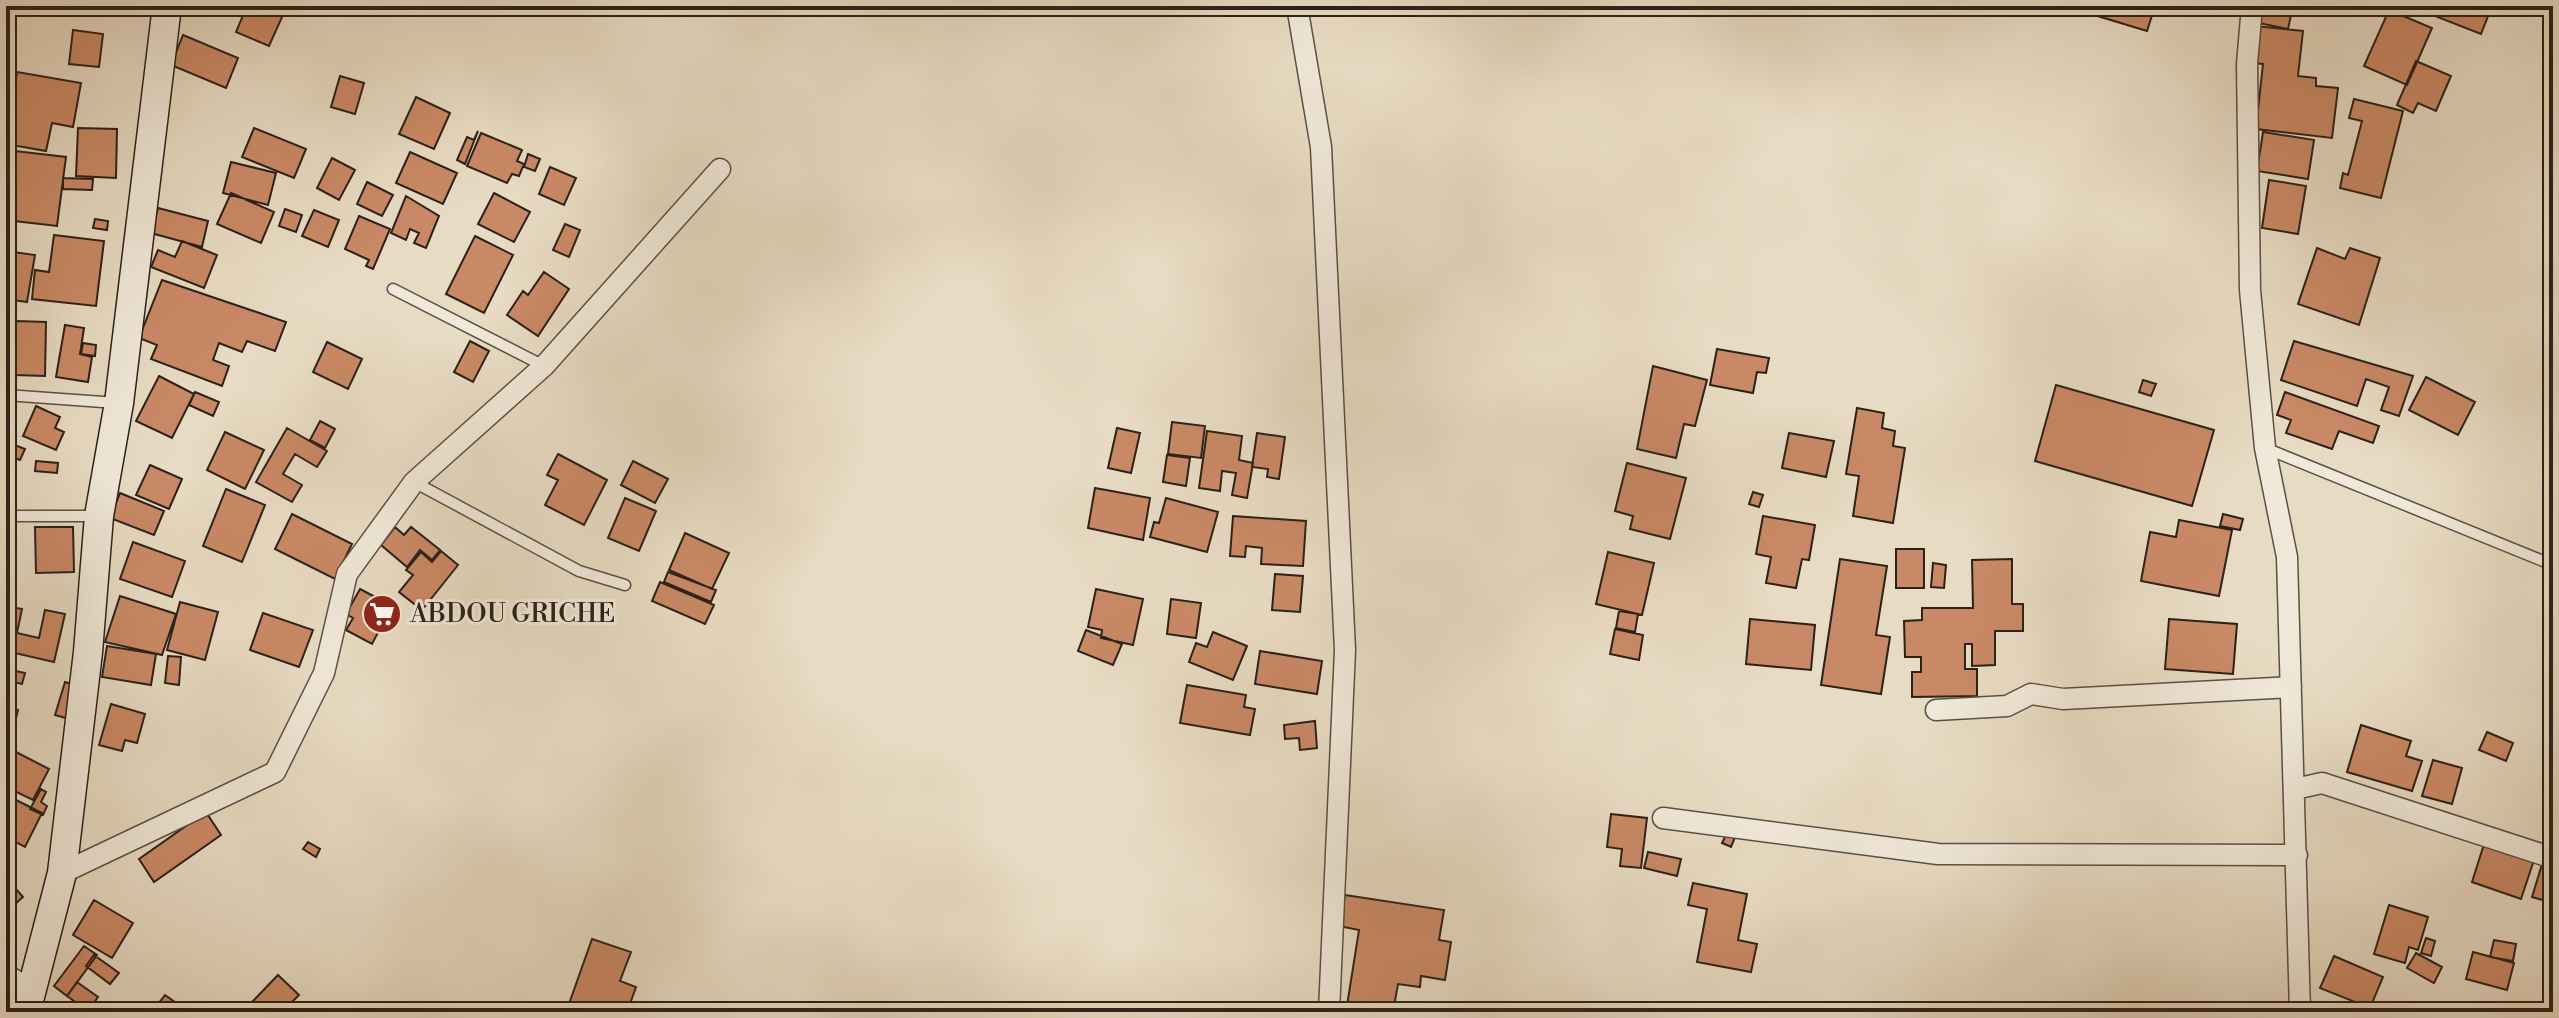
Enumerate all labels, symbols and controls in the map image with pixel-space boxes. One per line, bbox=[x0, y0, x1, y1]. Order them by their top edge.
supermarket icon: ABDOU GRICHE bbox=[361, 593, 403, 635]
place label: ABDOU GRICHE bbox=[409, 598, 615, 630]

